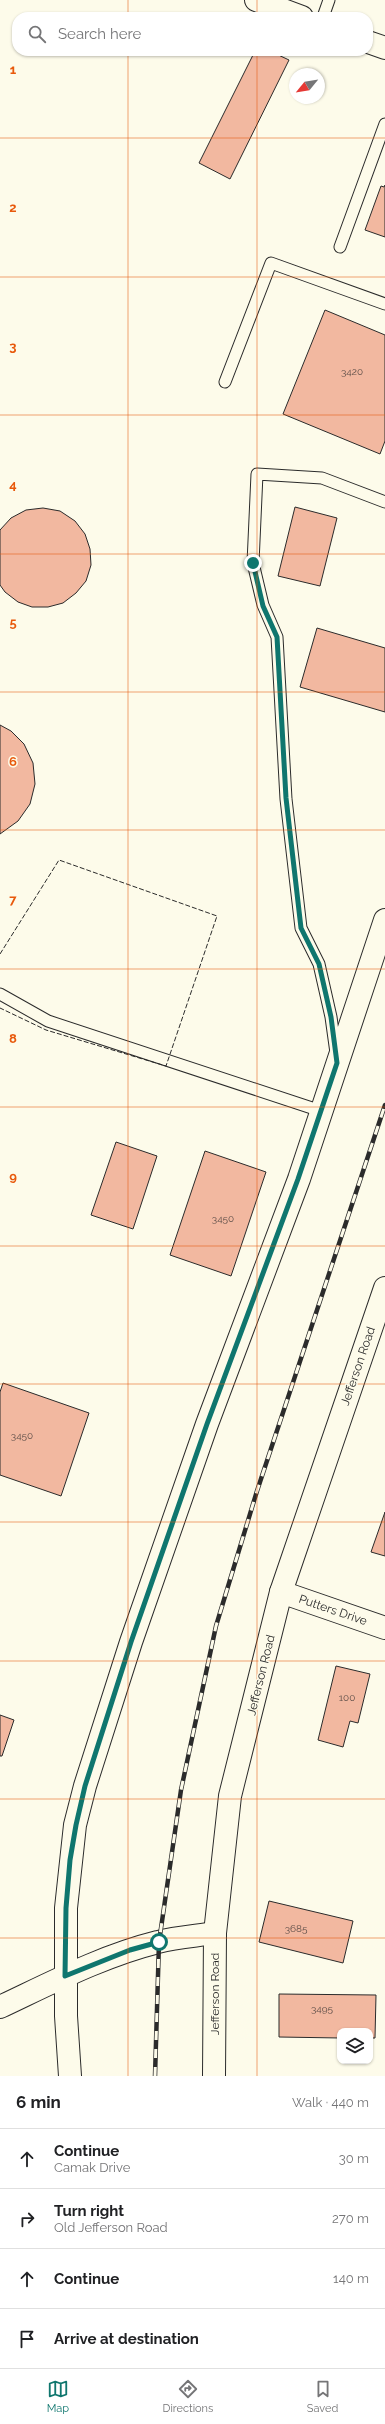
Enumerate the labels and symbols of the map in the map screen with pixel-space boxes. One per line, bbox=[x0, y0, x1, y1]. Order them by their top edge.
text: 1 bbox=[10, 62, 17, 77]
north arrow bbox=[289, 68, 325, 104]
text: 2 bbox=[9, 200, 17, 215]
text: 3 bbox=[9, 339, 17, 354]
house number: 3420 bbox=[341, 366, 363, 377]
text: 4 bbox=[9, 477, 17, 492]
route end bbox=[244, 554, 262, 572]
text: 5 bbox=[9, 615, 17, 630]
text: 6 bbox=[9, 754, 17, 769]
text: 7 bbox=[9, 892, 17, 907]
text: 8 bbox=[9, 1031, 17, 1046]
text: 9 bbox=[9, 1169, 17, 1184]
house number: 3450 bbox=[212, 1213, 234, 1224]
street label: Jefferson Road bbox=[338, 1325, 378, 1407]
house number: 3450 bbox=[11, 1430, 33, 1441]
street label: Putters Drive bbox=[297, 1592, 369, 1628]
street label: Jefferson Road bbox=[244, 1633, 278, 1717]
house number: 100 bbox=[339, 1692, 355, 1703]
house number: 3685 bbox=[285, 1923, 308, 1934]
route start bbox=[150, 1933, 168, 1951]
street label: Jefferson Road bbox=[208, 1953, 222, 2035]
house number: 3495 bbox=[311, 2003, 334, 2014]

